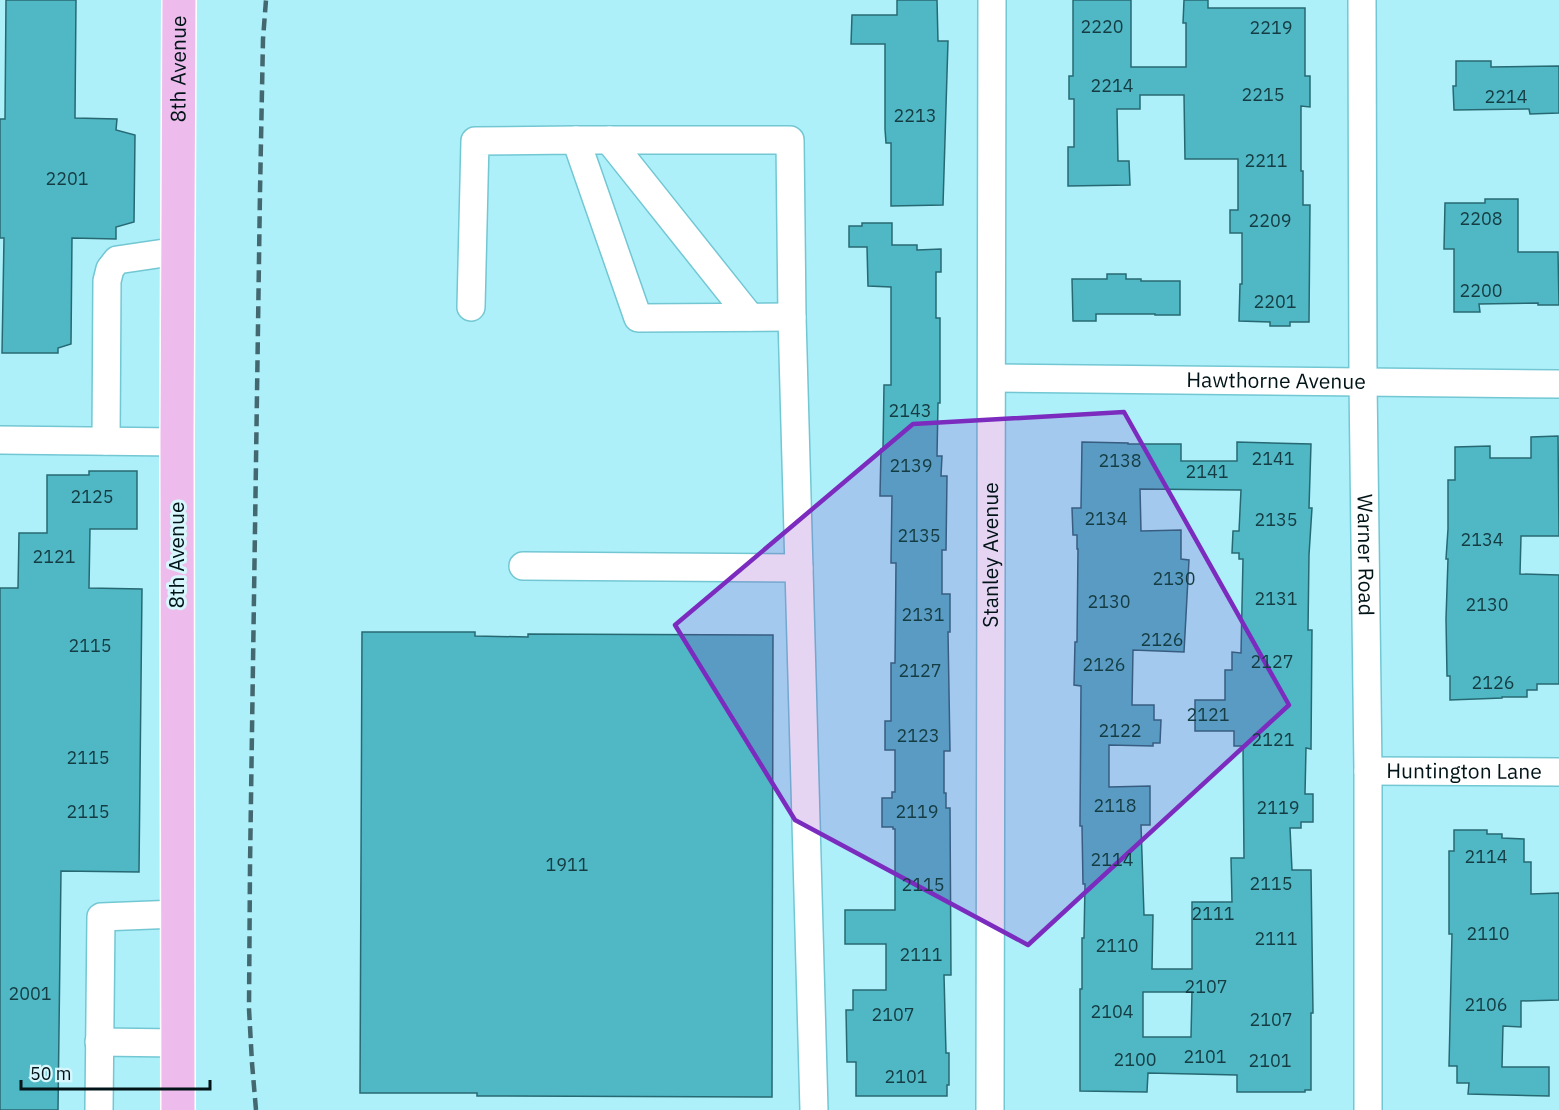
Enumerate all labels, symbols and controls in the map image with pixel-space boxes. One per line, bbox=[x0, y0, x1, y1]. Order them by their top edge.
street label: 8th Avenue bbox=[163, 15, 192, 123]
house number: 2220 bbox=[1080, 15, 1124, 38]
house number: 2219 bbox=[1249, 16, 1293, 39]
house number: 2214 bbox=[1090, 74, 1134, 97]
house number: 2215 bbox=[1241, 83, 1285, 106]
house number: 2214 bbox=[1484, 85, 1528, 108]
house number: 2213 bbox=[893, 104, 937, 127]
house number: 2211 bbox=[1244, 149, 1288, 172]
house number: 2201 bbox=[45, 167, 89, 190]
house number: 2208 bbox=[1459, 207, 1503, 230]
house number: 2209 bbox=[1248, 209, 1292, 232]
house number: 2200 bbox=[1459, 279, 1503, 302]
house number: 2201 bbox=[1253, 290, 1297, 313]
street label: Hawthorne Avenue bbox=[1186, 365, 1366, 395]
house number: 2143 bbox=[888, 399, 932, 422]
house number: 2141 bbox=[1251, 447, 1295, 470]
house number: 2138 bbox=[1098, 449, 1142, 472]
house number: 2139 bbox=[889, 454, 933, 477]
house number: 2141 bbox=[1185, 460, 1229, 483]
street label: Stanley Avenue bbox=[976, 482, 1004, 628]
house number: 2125 bbox=[70, 485, 114, 508]
street label: Warner Road bbox=[1351, 494, 1381, 616]
street label: 8th Avenue bbox=[162, 502, 190, 608]
house number: 2134 bbox=[1084, 507, 1128, 530]
house number: 2135 bbox=[1254, 508, 1298, 531]
house number: 2135 bbox=[897, 524, 941, 547]
house number: 2134 bbox=[1460, 528, 1504, 551]
house number: 2121 bbox=[32, 545, 76, 568]
house number: 2130 bbox=[1152, 567, 1196, 590]
house number: 2131 bbox=[1254, 587, 1298, 610]
house number: 2130 bbox=[1087, 590, 1131, 613]
house number: 2130 bbox=[1465, 593, 1509, 616]
house number: 2131 bbox=[901, 603, 945, 626]
house number: 2126 bbox=[1140, 628, 1184, 651]
house number: 2115 bbox=[68, 634, 112, 657]
house number: 2127 bbox=[1250, 650, 1294, 673]
house number: 2126 bbox=[1082, 653, 1126, 676]
house number: 2127 bbox=[898, 659, 942, 682]
house number: 2126 bbox=[1471, 671, 1515, 694]
house number: 2121 bbox=[1186, 703, 1230, 726]
house number: 2122 bbox=[1098, 719, 1142, 742]
house number: 2123 bbox=[896, 724, 940, 747]
house number: 2121 bbox=[1251, 728, 1295, 751]
house number: 2115 bbox=[66, 746, 110, 769]
street label: Huntington Lane bbox=[1386, 756, 1542, 785]
house number: 2118 bbox=[1093, 794, 1137, 817]
house number: 2119 bbox=[1256, 796, 1300, 819]
house number: 2115 bbox=[66, 800, 110, 823]
house number: 2119 bbox=[895, 800, 939, 823]
house number: 2114 bbox=[1464, 845, 1508, 868]
house number: 2114 bbox=[1090, 848, 1134, 871]
house number: 1911 bbox=[545, 853, 589, 876]
house number: 2115 bbox=[1249, 872, 1293, 895]
house number: 2115 bbox=[901, 873, 945, 896]
house number: 2111 bbox=[1191, 902, 1235, 925]
house number: 2110 bbox=[1466, 922, 1510, 945]
house number: 2111 bbox=[1254, 927, 1298, 950]
house number: 2110 bbox=[1095, 934, 1139, 957]
house number: 2111 bbox=[899, 943, 943, 966]
house number: 2107 bbox=[1184, 975, 1228, 998]
house number: 2001 bbox=[8, 982, 52, 1005]
house number: 2106 bbox=[1464, 993, 1508, 1016]
house number: 2104 bbox=[1090, 1000, 1134, 1023]
house number: 2107 bbox=[871, 1003, 915, 1026]
house number: 2107 bbox=[1249, 1008, 1293, 1031]
house number: 2101 bbox=[1183, 1045, 1227, 1068]
house number: 2100 bbox=[1113, 1048, 1157, 1071]
house number: 2101 bbox=[1248, 1049, 1292, 1072]
scale bar bbox=[21, 1053, 210, 1091]
text: 50 m bbox=[30, 1062, 72, 1085]
house number: 2101 bbox=[884, 1065, 928, 1088]

